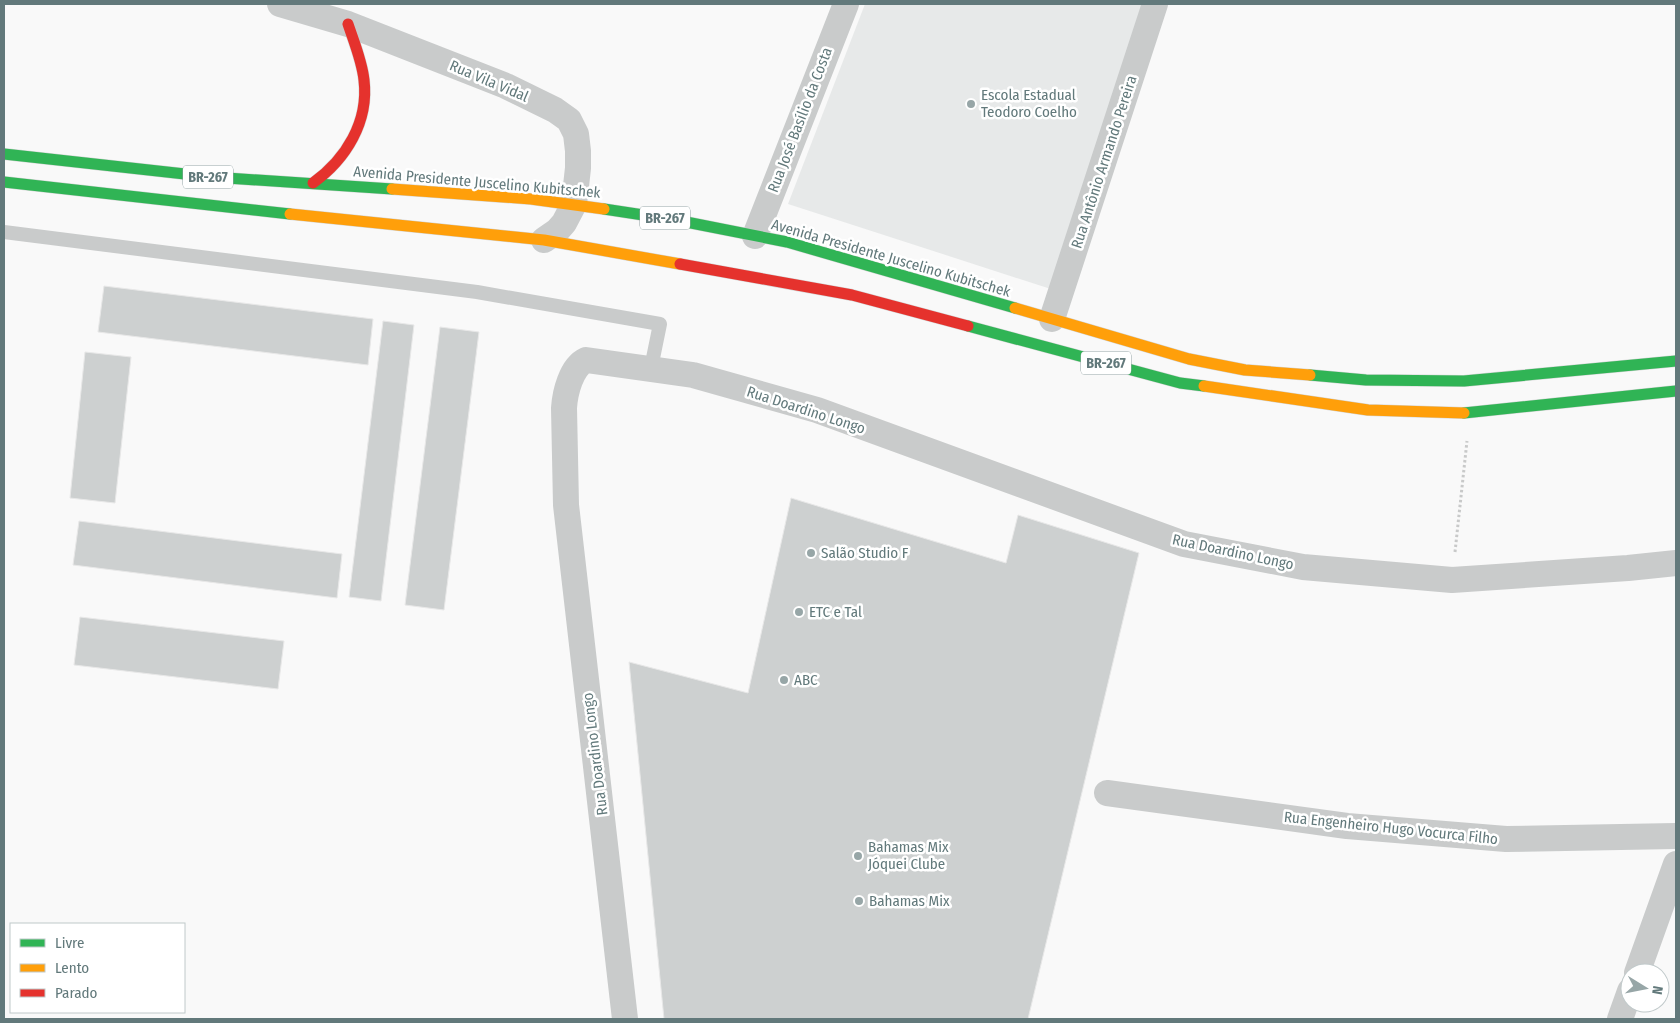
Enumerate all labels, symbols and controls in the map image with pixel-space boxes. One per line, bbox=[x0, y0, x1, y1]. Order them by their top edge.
street label: Rua José Basílio da Costa bbox=[764, 45, 836, 195]
street label: Rua Vila Vidal bbox=[447, 56, 531, 106]
street label: Rua Antônio Armando Pereira bbox=[1068, 73, 1140, 251]
place label: Escola Estadual Teodoro Coelho bbox=[981, 86, 1077, 121]
marker: Escola Estadual Teodoro Coelho bbox=[965, 98, 977, 110]
street label: Avenida Presidente Juscelino Kubitschek bbox=[353, 162, 601, 202]
road number: BR-267 bbox=[183, 166, 233, 188]
road number: BR-267 bbox=[640, 207, 690, 230]
street label: Avenida Presidente Juscelino Kubitschek bbox=[769, 215, 1013, 301]
road number: BR-267 bbox=[1081, 352, 1131, 374]
street label: Rua Doardino Longo bbox=[744, 382, 868, 438]
street label: Rua Doardino Longo bbox=[1171, 530, 1295, 574]
place label: Salão Studio F bbox=[821, 544, 909, 562]
marker: Salão Studio F bbox=[805, 547, 817, 559]
place label: ETC e Tal bbox=[809, 603, 862, 621]
marker: ETC e Tal bbox=[793, 606, 805, 618]
place label: ABC bbox=[794, 671, 818, 689]
marker: ABC bbox=[778, 674, 790, 686]
street label: Rua Doardino Longo bbox=[579, 692, 611, 816]
street label: Rua Engenheiro Hugo Vocurca Filho bbox=[1283, 808, 1499, 848]
place label: Bahamas Mix Jóquei Clube bbox=[868, 838, 949, 873]
marker: Bahamas Mix Jóquei Clube bbox=[852, 850, 864, 862]
place label: Bahamas Mix bbox=[869, 892, 950, 910]
marker: Bahamas Mix bbox=[853, 895, 865, 907]
legend bbox=[10, 923, 185, 1013]
text: Livre bbox=[55, 934, 84, 952]
text: Lento bbox=[55, 959, 89, 977]
north arrow bbox=[1620, 963, 1670, 1013]
text: Parado bbox=[55, 984, 98, 1002]
text: N bbox=[1648, 985, 1666, 996]

